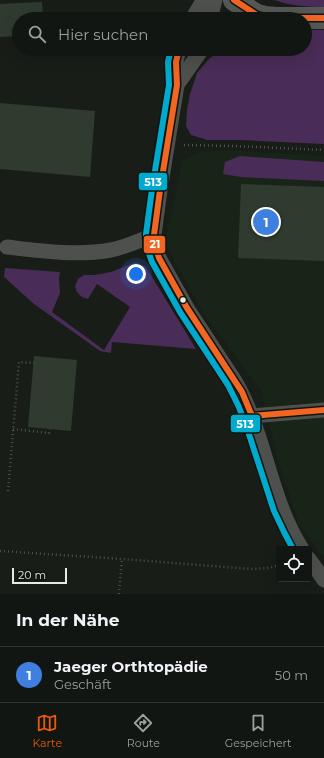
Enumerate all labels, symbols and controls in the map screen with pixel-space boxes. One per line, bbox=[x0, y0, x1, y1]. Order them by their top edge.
search box bbox=[12, 12, 312, 56]
icon: search bbox=[26, 23, 48, 45]
text: Hier suchen bbox=[58, 25, 148, 44]
line badge: 513 bbox=[138, 172, 168, 191]
text: 513 bbox=[144, 175, 162, 189]
pin: 1 bbox=[253, 207, 279, 237]
line badge: 21 bbox=[143, 235, 166, 254]
text: 21 bbox=[150, 237, 160, 251]
your location bbox=[126, 264, 146, 284]
unlabelled marker bbox=[178, 295, 188, 305]
line badge: 513 bbox=[230, 414, 261, 433]
text: 513 bbox=[236, 417, 254, 431]
map controls bbox=[276, 546, 312, 582]
button: locate bbox=[276, 546, 312, 582]
scale bar bbox=[12, 566, 67, 585]
text: 20 m bbox=[18, 568, 46, 582]
text: In der Nähe bbox=[16, 610, 120, 630]
text: Jaeger Orthtopädie bbox=[54, 657, 208, 676]
text: 1 bbox=[26, 667, 32, 683]
text: 50 m bbox=[275, 667, 308, 683]
text: Geschäft bbox=[54, 676, 112, 692]
tab: Karte bbox=[32, 712, 62, 750]
tab: Route bbox=[127, 712, 160, 750]
tab: Gespeichert bbox=[225, 712, 292, 750]

